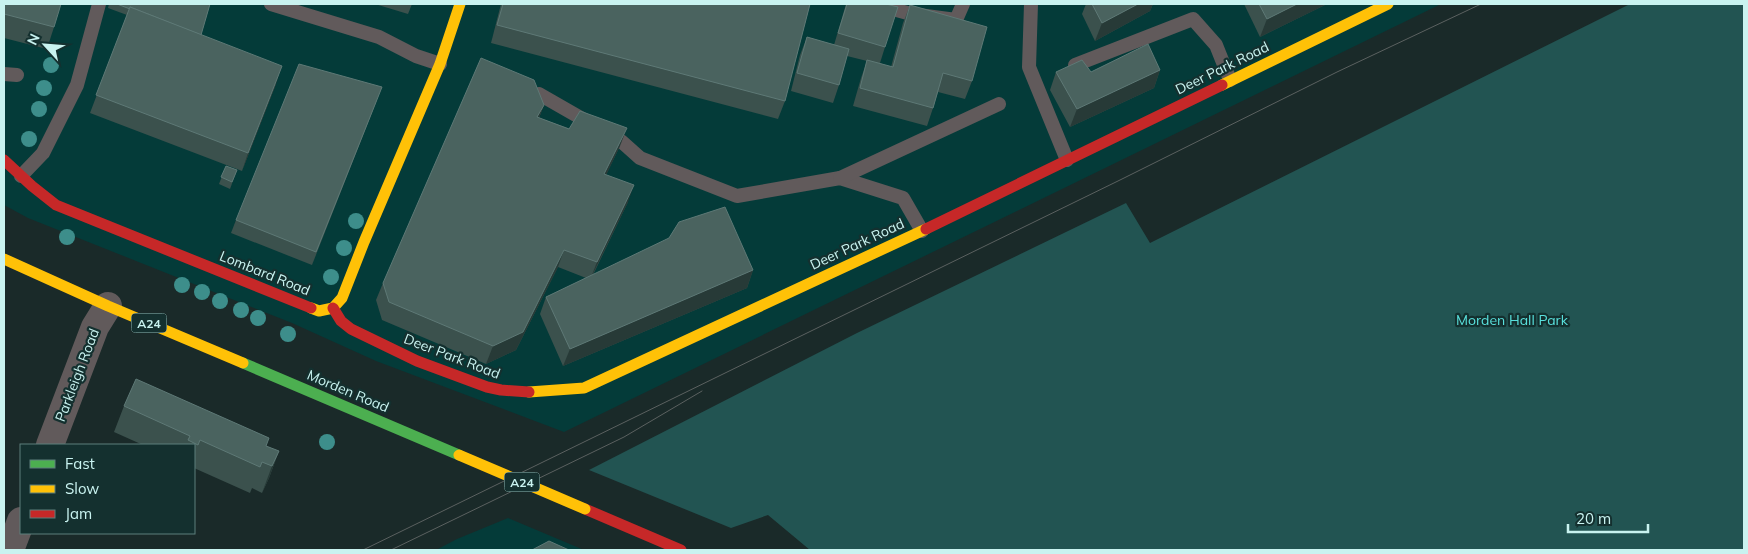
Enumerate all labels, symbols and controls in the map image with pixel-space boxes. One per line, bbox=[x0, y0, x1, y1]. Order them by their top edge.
north arrow bbox=[20, 20, 70, 70]
text: N bbox=[23, 31, 44, 48]
street label: Deer Park Road bbox=[1172, 38, 1272, 98]
street label: Deer Park Road bbox=[807, 214, 907, 274]
street label: Lombard Road bbox=[217, 247, 313, 299]
park label: Morden Hall Park bbox=[1456, 311, 1569, 329]
road number: A24 bbox=[132, 314, 166, 332]
street label: Parkleigh Road bbox=[51, 326, 103, 424]
street label: Deer Park Road bbox=[401, 329, 503, 383]
street label: Morden Road bbox=[304, 366, 392, 416]
legend bbox=[20, 444, 195, 534]
text: Fast bbox=[65, 454, 95, 473]
road number: A24 bbox=[504, 472, 540, 492]
text: Slow bbox=[65, 479, 99, 498]
scale bar bbox=[1568, 502, 1648, 534]
text: Jam bbox=[65, 504, 92, 523]
text: 20 m bbox=[1576, 509, 1611, 528]

